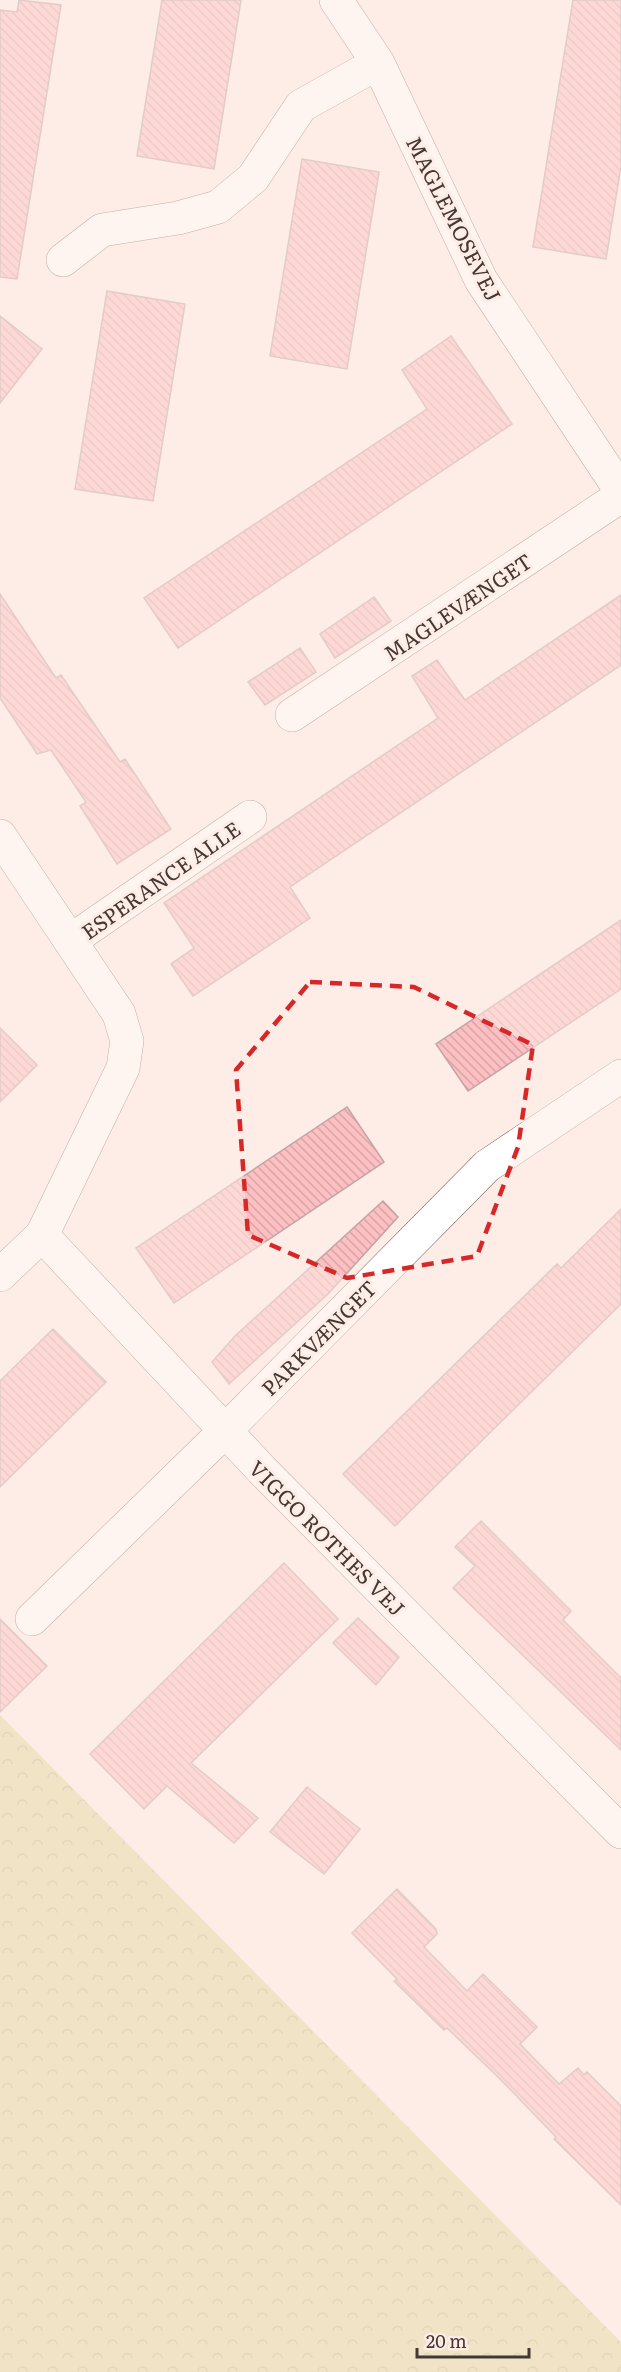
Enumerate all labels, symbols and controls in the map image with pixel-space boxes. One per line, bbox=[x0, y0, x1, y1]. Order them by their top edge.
street label: MAGLEMOSEVEJ bbox=[400, 130, 510, 306]
street label: MAGLEVÆNGET bbox=[377, 545, 537, 667]
street label: ESPERANCE ALLE bbox=[74, 812, 246, 946]
street label: PARKVÆNGET bbox=[253, 1272, 383, 1402]
street label: VIGGO ROTHES VEJ bbox=[243, 1452, 413, 1622]
scale bar bbox=[417, 2321, 530, 2359]
text: 20 m bbox=[426, 2327, 467, 2354]

